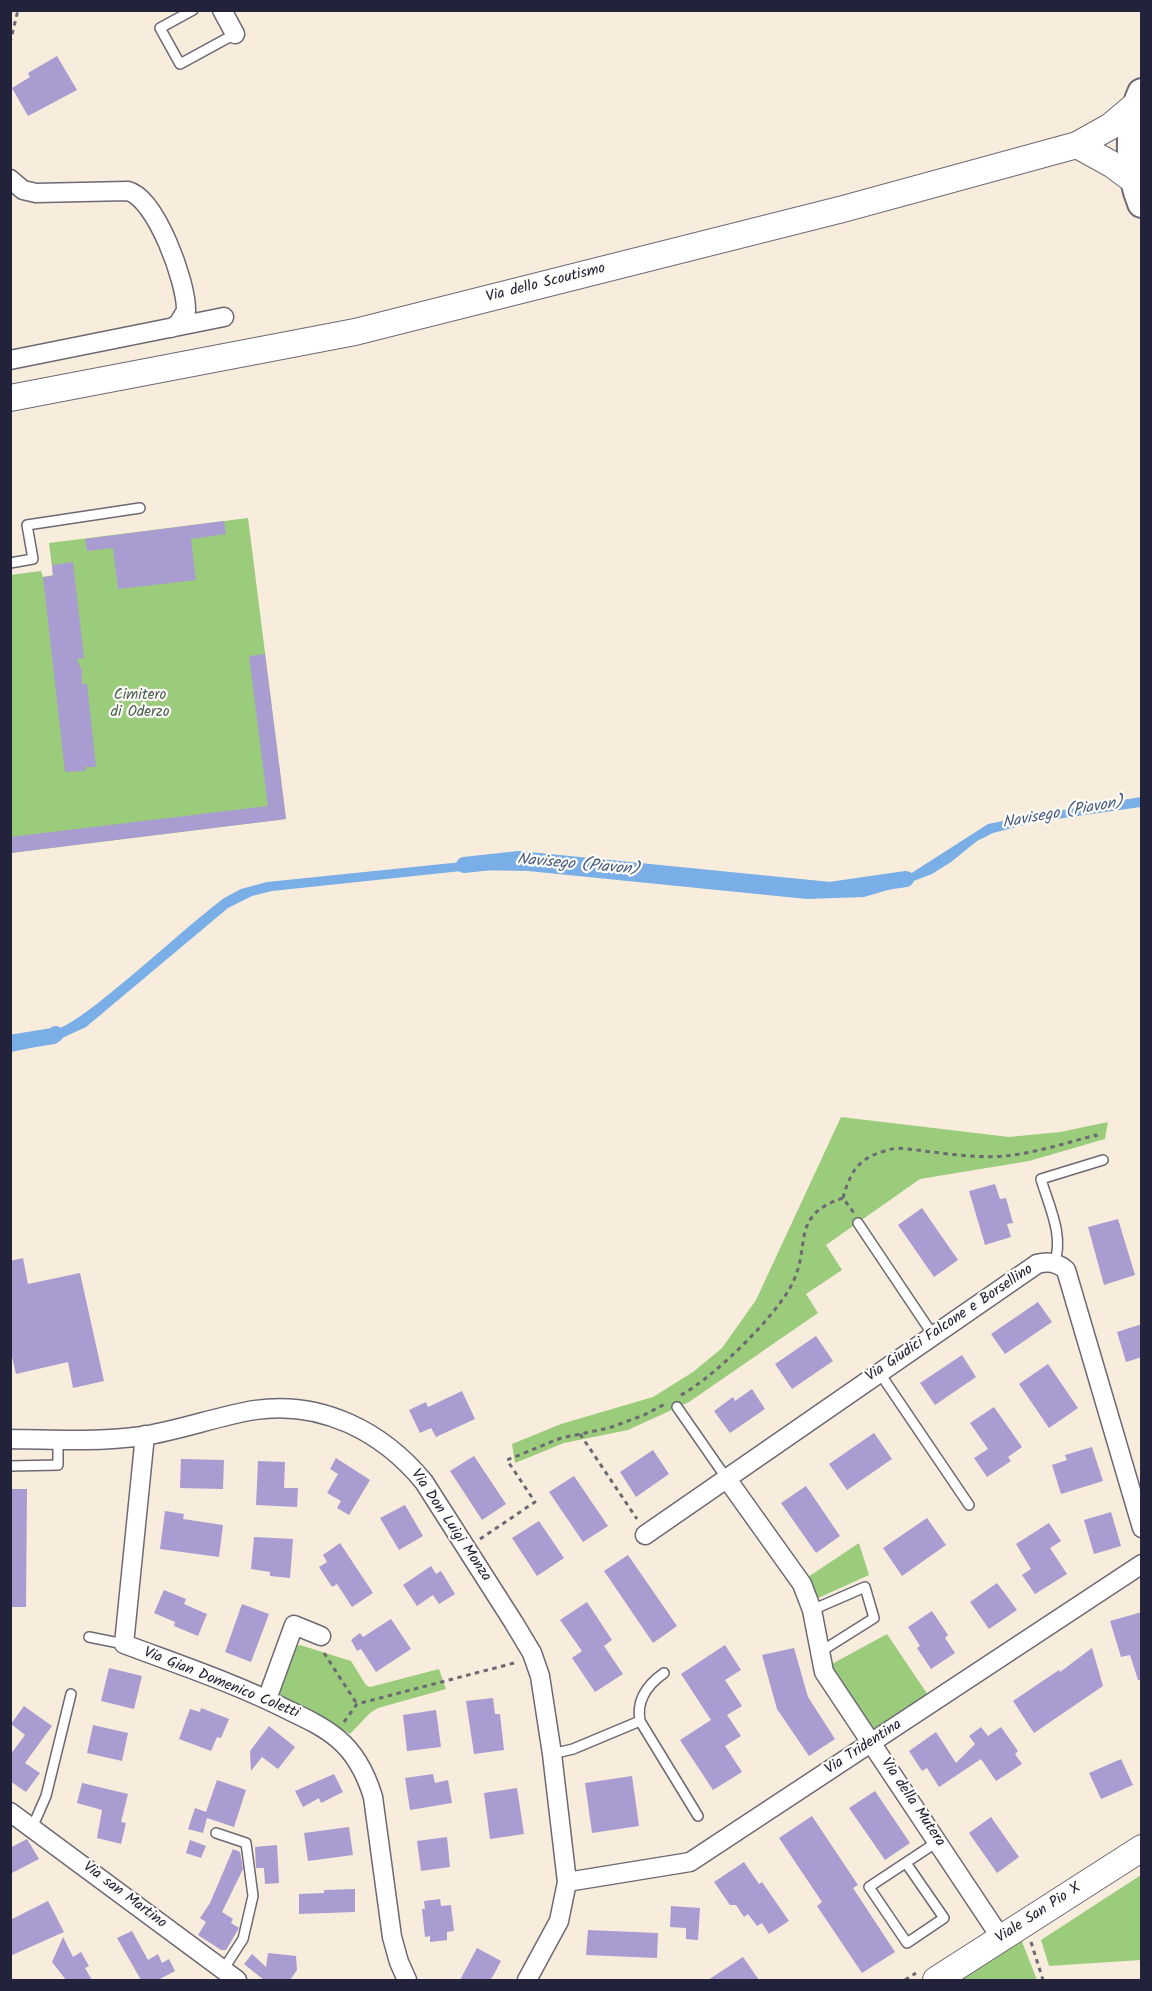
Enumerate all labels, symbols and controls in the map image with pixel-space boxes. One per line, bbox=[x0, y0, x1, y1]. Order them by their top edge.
street label: Via dello Scoutismo bbox=[485, 260, 607, 308]
park label: Cimitero di Oderzo bbox=[111, 687, 169, 722]
water label: Navisego (Piavon) bbox=[1001, 794, 1125, 834]
water label: Navisego (Piavon) bbox=[516, 851, 640, 881]
street label: Via Giudici Falcone e Borsellino bbox=[863, 1261, 1037, 1387]
street label: Via Don Luigi Monza bbox=[406, 1467, 494, 1585]
street label: Via Gian Domenico Coletti bbox=[141, 1645, 301, 1723]
street label: Via Tridentina bbox=[822, 1717, 906, 1779]
street label: Via della Mutera bbox=[876, 1755, 948, 1851]
street label: Via san Martino bbox=[79, 1859, 169, 1933]
street label: Viale San Pio X bbox=[993, 1880, 1085, 1948]

